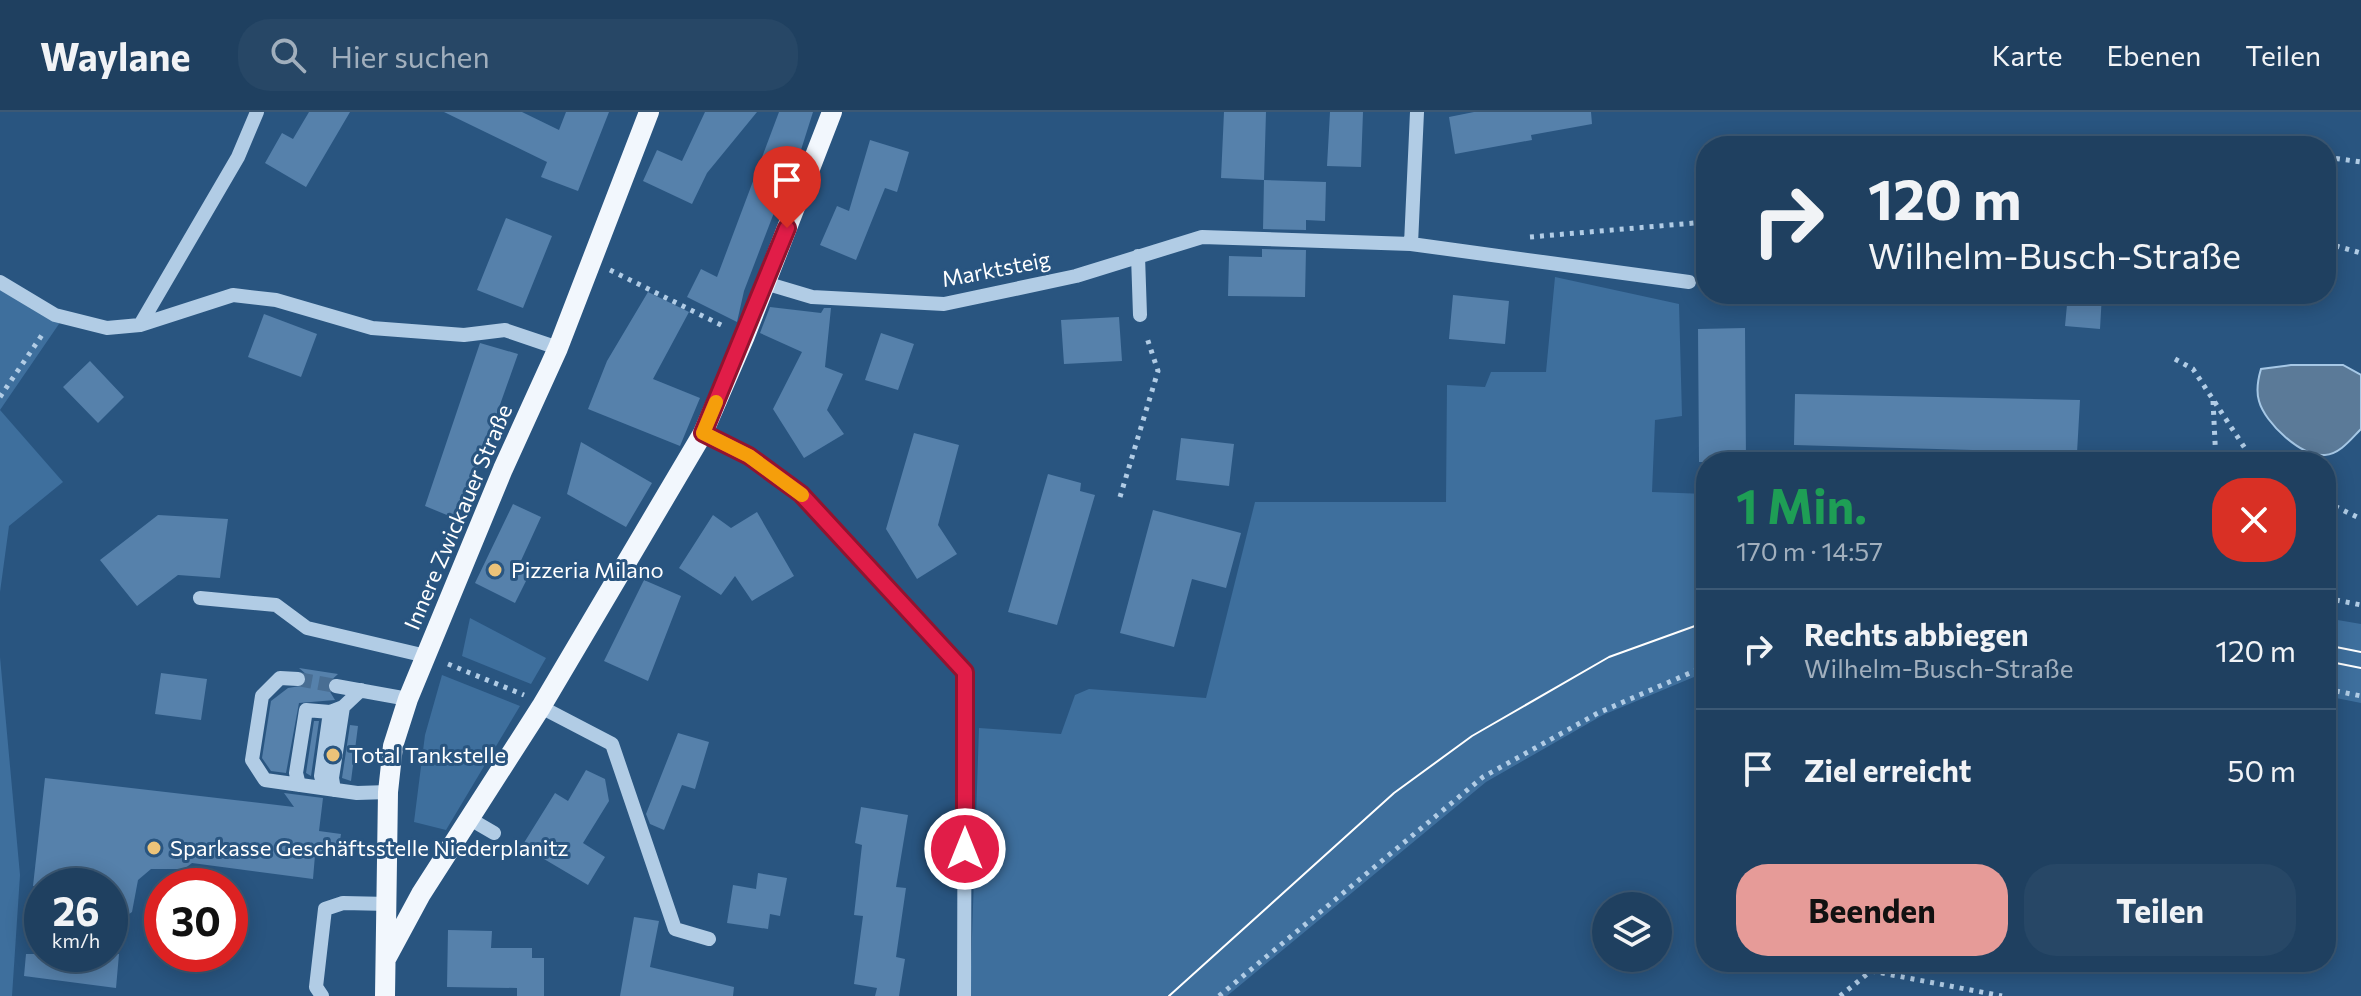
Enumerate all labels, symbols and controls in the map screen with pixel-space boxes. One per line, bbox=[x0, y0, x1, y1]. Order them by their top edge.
search box bbox=[238, 19, 798, 91]
text: Waylane bbox=[40, 32, 190, 79]
icon: search bbox=[266, 33, 310, 77]
text: Hier suchen bbox=[330, 37, 490, 74]
text: Karte bbox=[1992, 38, 2063, 72]
text: Ebenen bbox=[2107, 38, 2201, 72]
text: Teilen bbox=[2245, 38, 2321, 72]
pin bbox=[753, 146, 821, 228]
icon: arrive bbox=[765, 158, 809, 202]
text: 120 m bbox=[1868, 163, 2022, 232]
icon: right bbox=[1736, 168, 1840, 272]
text: Wilhelm-Busch-Straße bbox=[1868, 232, 2241, 276]
street label: Marktsteig bbox=[939, 245, 1053, 292]
street label: Innere Zwickauer Straße bbox=[398, 400, 517, 634]
text: 1 Min. bbox=[1736, 475, 1867, 534]
button: close bbox=[2212, 478, 2296, 562]
text: 170 m · 14:57 bbox=[1736, 535, 1883, 566]
place label: Pizzeria Milano bbox=[511, 556, 664, 583]
marker: Pizzeria Milano bbox=[486, 561, 504, 579]
text: Rechts abbiegen bbox=[1804, 615, 2029, 652]
icon: right bbox=[1736, 627, 1780, 671]
text: 120 m bbox=[2215, 631, 2296, 668]
text: Wilhelm-Busch-Straße bbox=[1804, 652, 2073, 683]
place label: Total Tankstelle bbox=[349, 741, 506, 768]
marker: Total Tankstelle bbox=[324, 746, 342, 764]
icon: arrive bbox=[1736, 747, 1780, 791]
text: Ziel erreicht bbox=[1804, 751, 1972, 788]
text: 50 m bbox=[2227, 751, 2296, 788]
position arrow bbox=[923, 807, 1007, 891]
place label: Sparkasse Geschäftsstelle Niederplanitz bbox=[170, 834, 569, 861]
marker: Sparkasse Geschäftsstelle Niederplanitz bbox=[145, 839, 163, 857]
button: Beenden bbox=[1736, 864, 2008, 956]
button: Teilen bbox=[2024, 864, 2296, 956]
speed limit sign: 30 bbox=[144, 868, 248, 972]
text: 26 bbox=[52, 885, 100, 934]
map controls bbox=[1592, 892, 1672, 972]
button: layers bbox=[1592, 892, 1672, 972]
text: km/h bbox=[52, 928, 100, 952]

